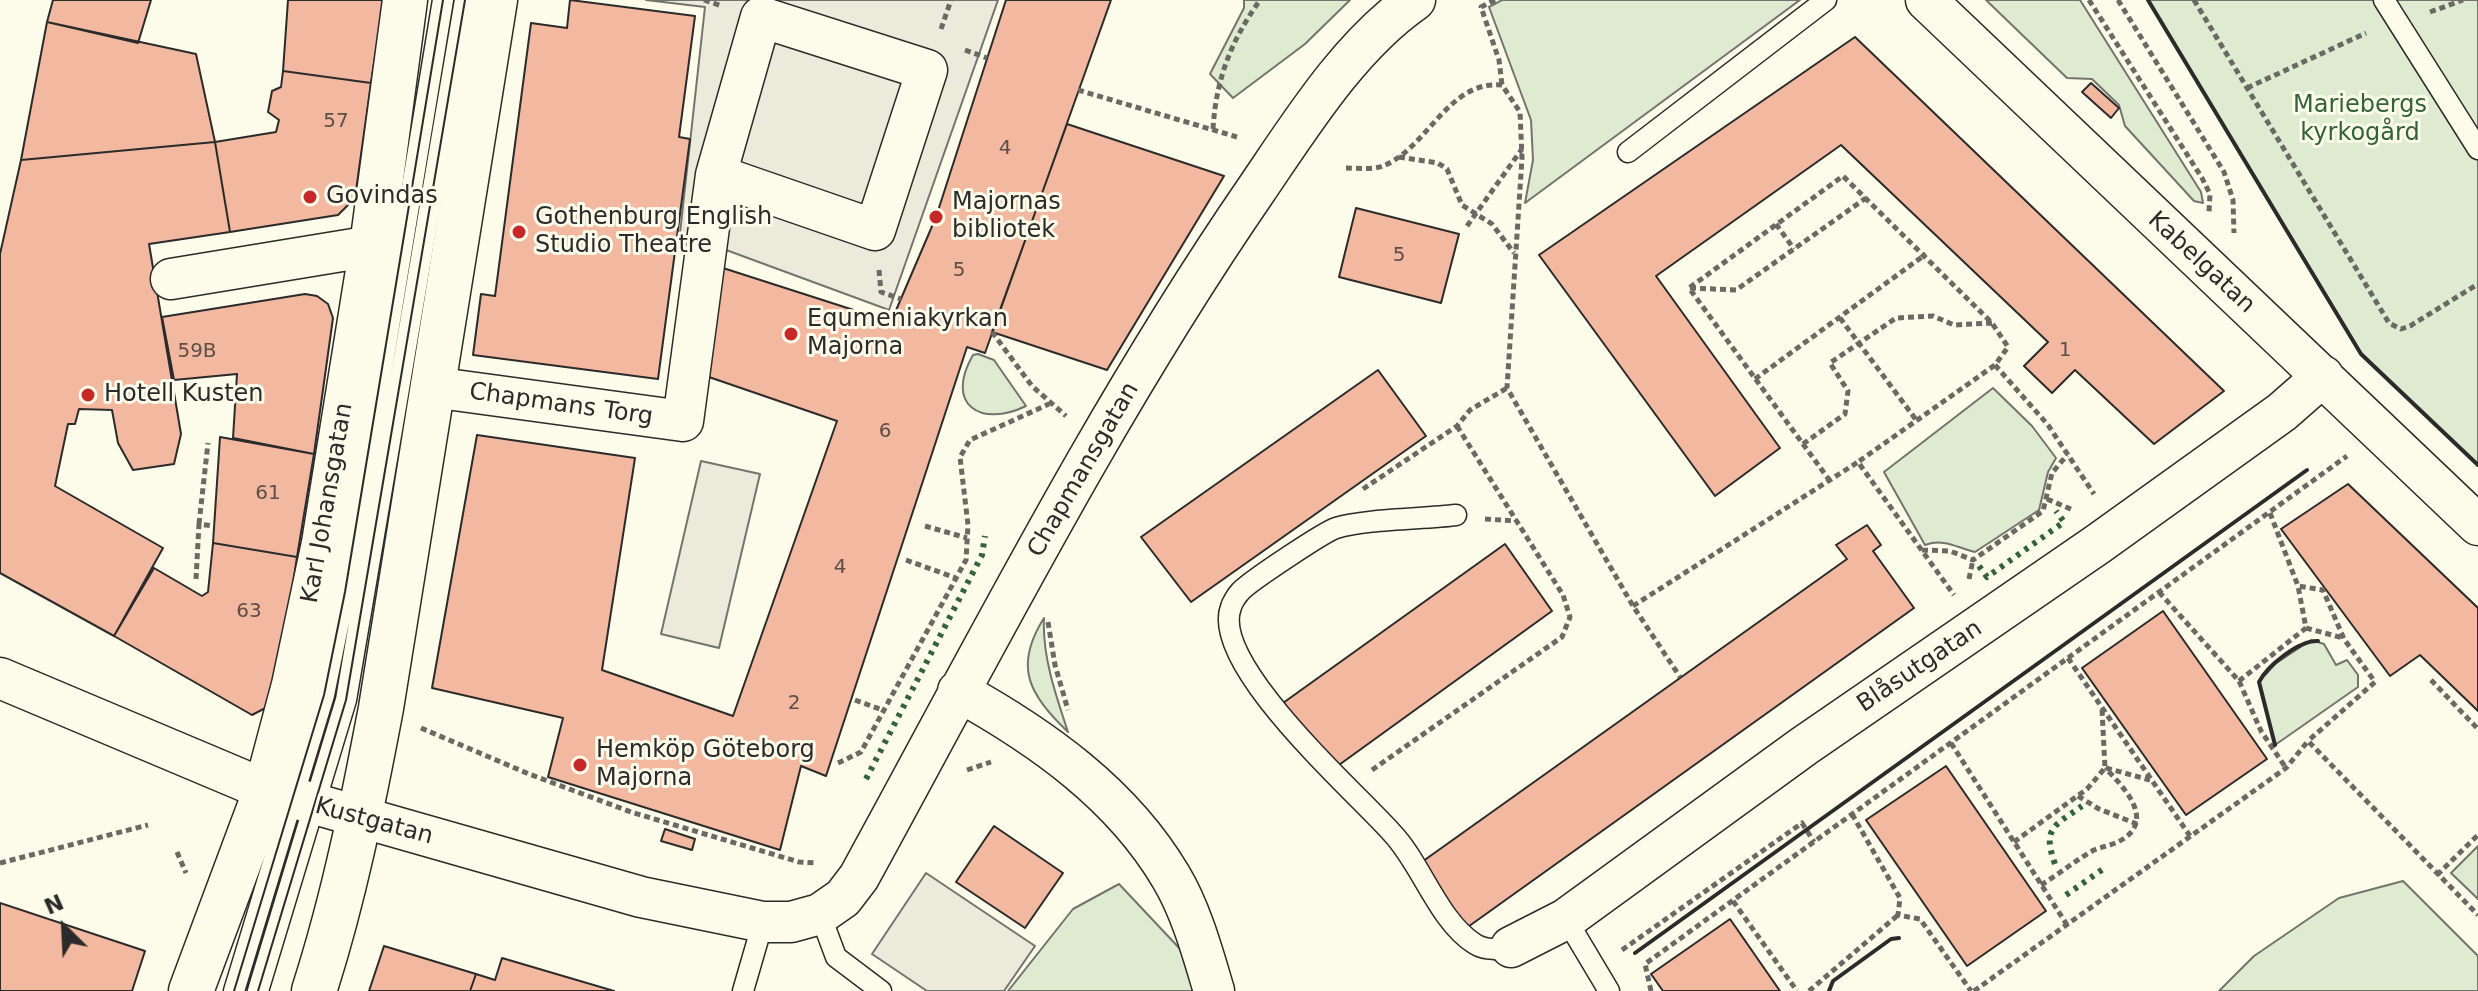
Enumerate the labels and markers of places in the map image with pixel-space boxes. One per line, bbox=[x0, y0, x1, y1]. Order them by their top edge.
place label: Govindas bbox=[326, 183, 438, 211]
marker: Govindas bbox=[301, 188, 319, 206]
place label: Majornas bibliotek bbox=[952, 189, 1061, 245]
place label: Gothenburg English Studio Theatre bbox=[535, 204, 772, 260]
marker: Majornas bibliotek bbox=[927, 208, 945, 226]
marker: Gothenburg English Studio Theatre bbox=[510, 223, 528, 241]
place label: Equmeniakyrkan Majorna bbox=[807, 306, 1008, 362]
marker: Equmeniakyrkan Majorna bbox=[782, 325, 800, 343]
place label: Hotell Kusten bbox=[104, 381, 264, 409]
marker: Hotell Kusten bbox=[79, 386, 97, 404]
place label: Hemköp Göteborg Majorna bbox=[596, 737, 815, 793]
marker: Hemköp Göteborg Majorna bbox=[571, 756, 589, 774]

